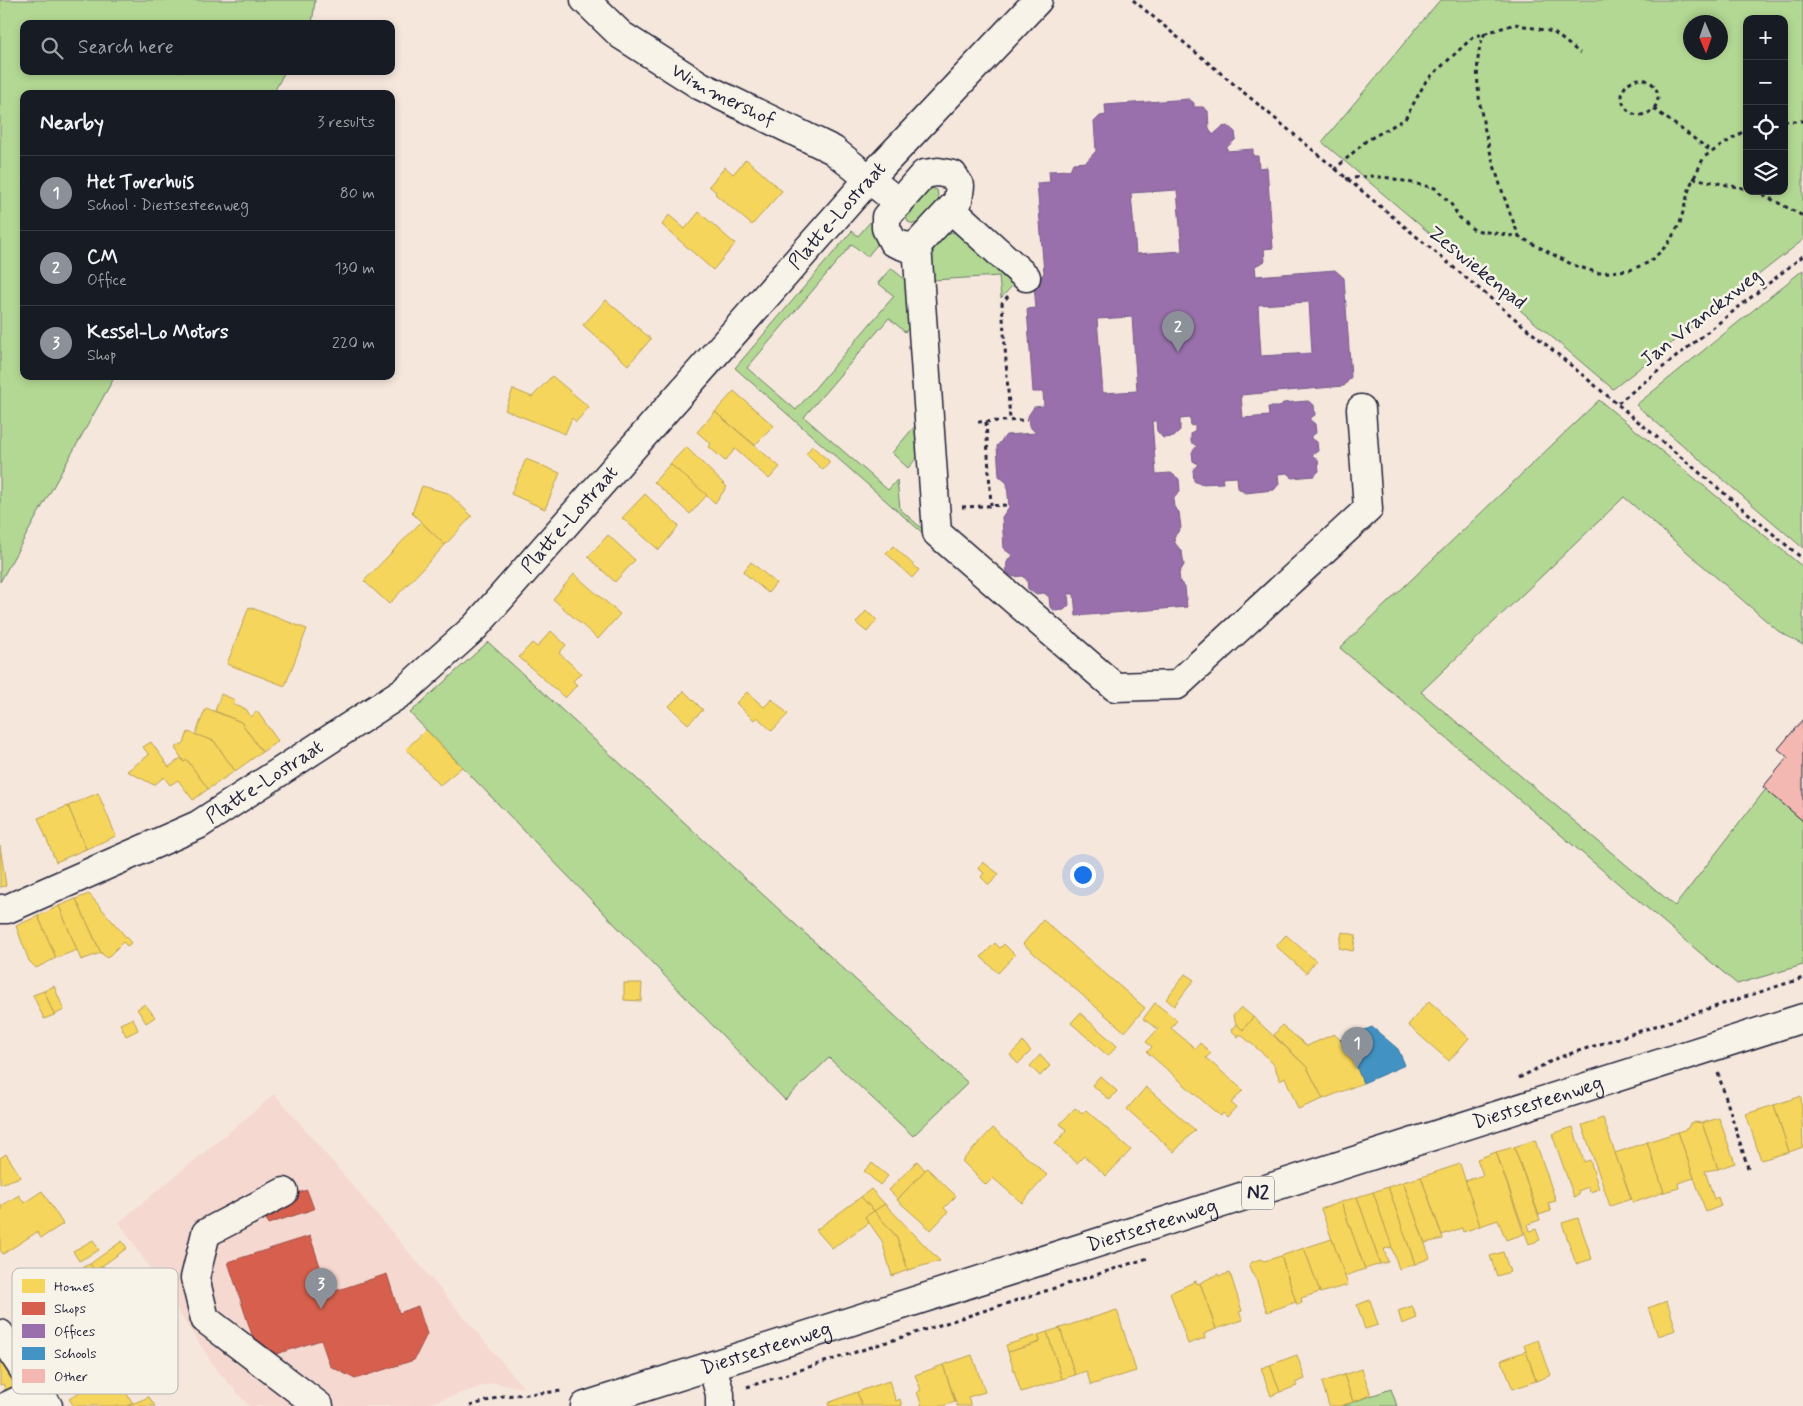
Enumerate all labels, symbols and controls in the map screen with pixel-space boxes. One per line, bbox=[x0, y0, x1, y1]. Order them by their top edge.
north arrow bbox=[1683, 15, 1728, 60]
map controls bbox=[1743, 15, 1788, 195]
button: + bbox=[1743, 15, 1788, 60]
search box bbox=[20, 20, 395, 75]
icon: search bbox=[38, 34, 66, 62]
text: Search here bbox=[78, 35, 174, 60]
street label: Wimmershof bbox=[666, 57, 780, 134]
button: − bbox=[1743, 60, 1788, 105]
button: locate bbox=[1743, 105, 1788, 150]
text: Nearby bbox=[40, 109, 104, 137]
text: 3 results bbox=[317, 112, 375, 133]
button: layers bbox=[1743, 150, 1788, 195]
street label: Platte-Lostraat bbox=[782, 156, 892, 275]
text: Het Toverhuis bbox=[87, 170, 194, 195]
text: 1 bbox=[52, 183, 60, 204]
text: 80 m bbox=[340, 183, 375, 204]
text: School · Diestsesteenweg bbox=[87, 195, 249, 216]
street label: Zeswiekenpad bbox=[1422, 220, 1532, 316]
text: CM bbox=[87, 245, 118, 270]
text: 2 bbox=[52, 258, 60, 279]
text: 130 m bbox=[334, 258, 375, 279]
street label: Jan Vranckxweg bbox=[1635, 262, 1767, 374]
text: Office bbox=[87, 270, 127, 291]
pin: 2 bbox=[1162, 311, 1194, 352]
text: Kessel-Lo Motors bbox=[87, 320, 228, 345]
text: 3 bbox=[52, 333, 60, 354]
text: 220 m bbox=[332, 333, 375, 354]
text: Shop bbox=[87, 345, 116, 366]
street label: Platte-Lostraat bbox=[515, 460, 624, 579]
street label: Platte-Lostraat bbox=[200, 733, 329, 830]
your location bbox=[1070, 862, 1096, 888]
pin: 1 bbox=[1341, 1027, 1373, 1068]
street label: Diestsesteenweg bbox=[1469, 1069, 1607, 1136]
road number: N2 bbox=[1242, 1176, 1274, 1210]
street label: Diestsesteenweg bbox=[1084, 1192, 1221, 1259]
legend bbox=[12, 1268, 178, 1394]
pin: 3 bbox=[305, 1268, 337, 1309]
text: Homes bbox=[54, 1278, 95, 1296]
text: Shops bbox=[54, 1300, 86, 1318]
street label: Diestsesteenweg bbox=[698, 1315, 835, 1382]
text: Offices bbox=[54, 1323, 95, 1341]
text: Schools bbox=[54, 1345, 97, 1363]
text: Other bbox=[54, 1368, 88, 1386]

